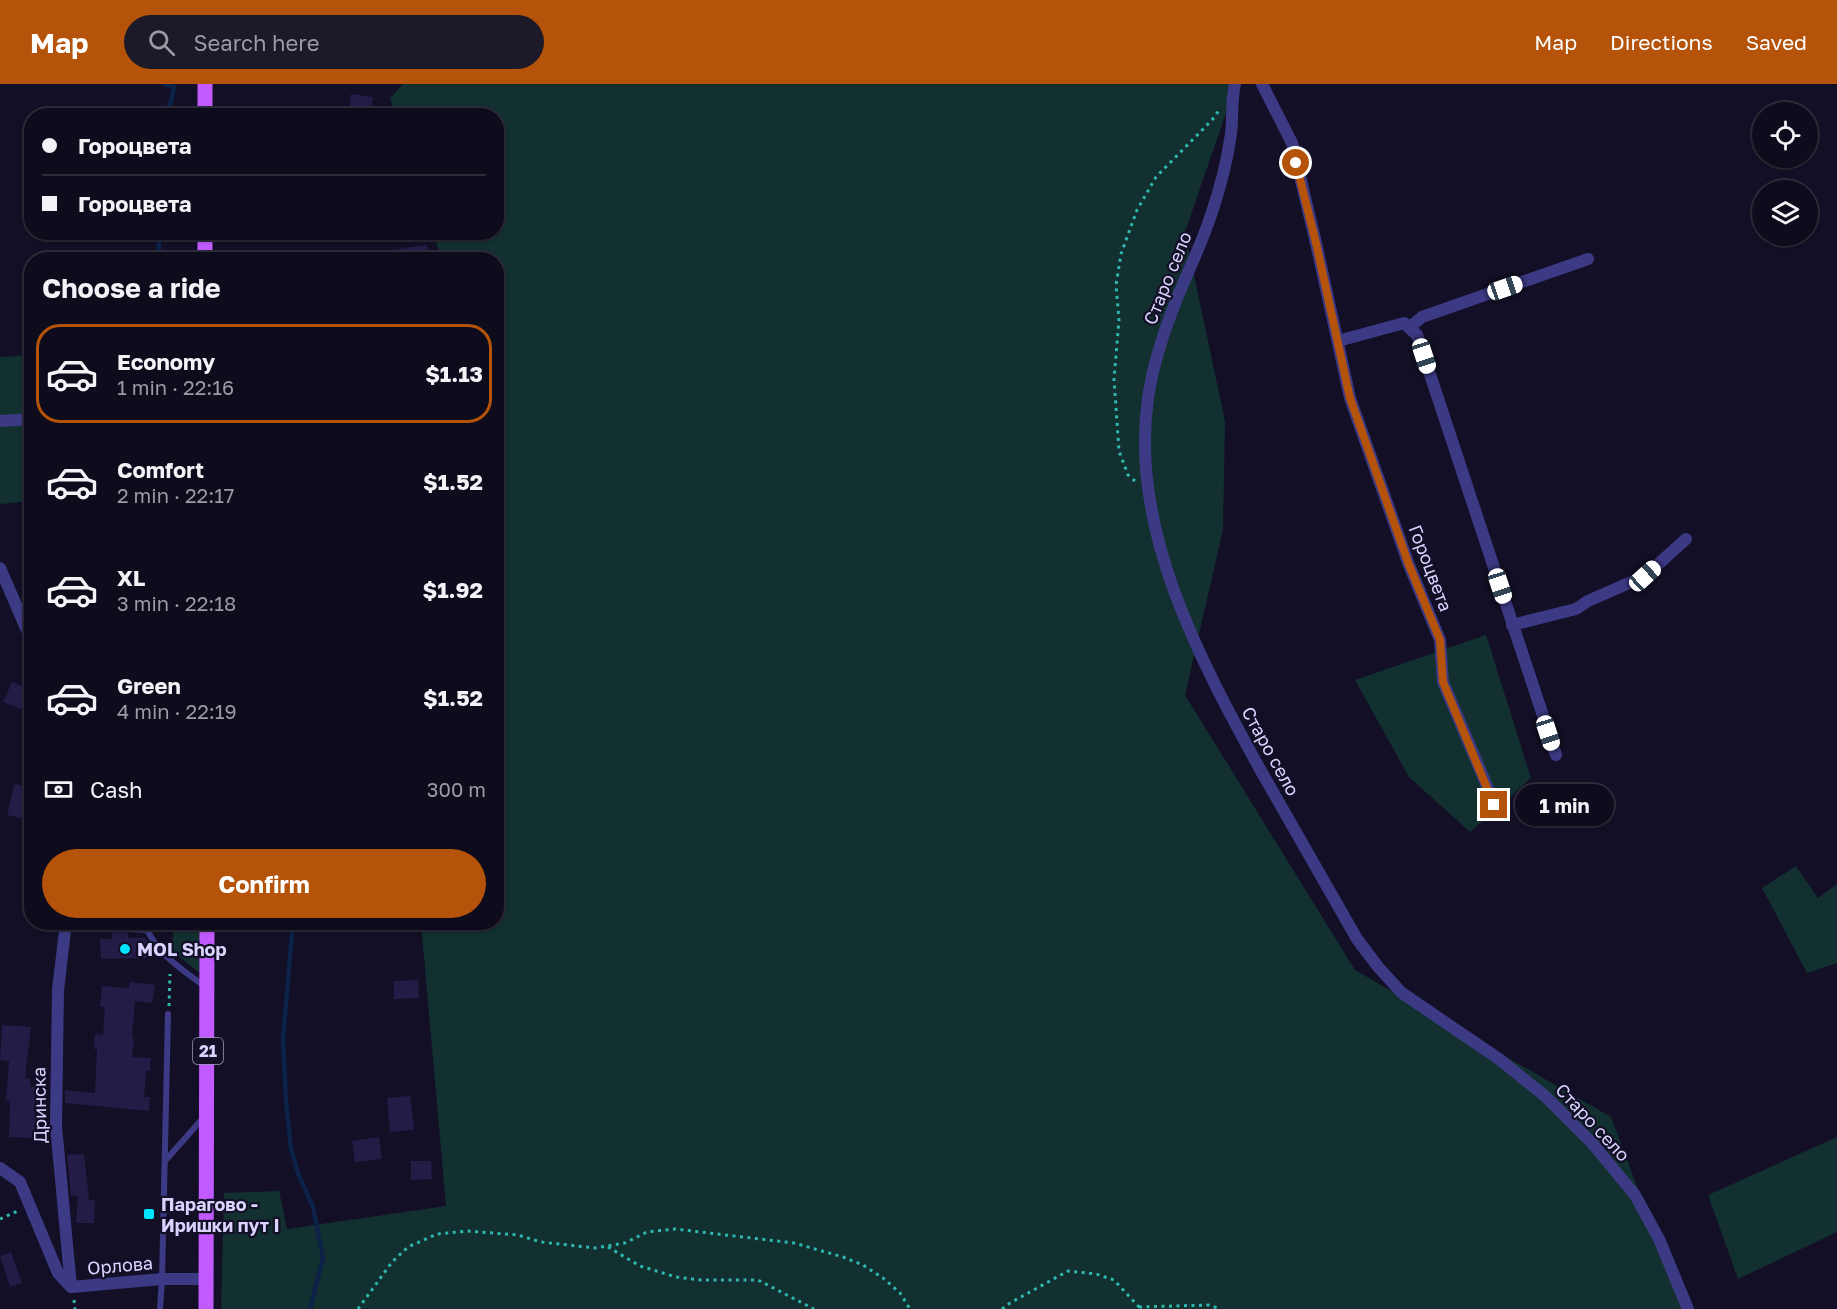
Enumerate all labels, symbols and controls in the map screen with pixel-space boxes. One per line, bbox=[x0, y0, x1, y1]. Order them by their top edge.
search box bbox=[124, 15, 544, 69]
text: Map bbox=[30, 26, 88, 59]
icon: search bbox=[145, 26, 178, 59]
text: Search here bbox=[193, 29, 319, 56]
text: Map bbox=[1534, 29, 1577, 55]
text: Directions bbox=[1610, 29, 1713, 55]
text: Saved bbox=[1746, 29, 1807, 55]
map controls bbox=[1752, 102, 1818, 246]
button: locate bbox=[1752, 102, 1818, 168]
text: Гороцвета bbox=[78, 132, 192, 159]
route start bbox=[1282, 149, 1309, 176]
button: layers bbox=[1752, 180, 1818, 246]
text: Гороцвета bbox=[78, 190, 192, 217]
street label: Старо село bbox=[1138, 228, 1196, 328]
text: Choose a ride bbox=[42, 272, 221, 304]
car bbox=[1485, 274, 1525, 302]
car bbox=[1410, 336, 1438, 376]
icon: car bbox=[45, 347, 99, 401]
text: Economy bbox=[117, 348, 215, 375]
text: $1.13 bbox=[425, 360, 483, 387]
text: 1 min · 22:16 bbox=[117, 375, 234, 399]
icon: car bbox=[45, 455, 99, 509]
text: Comfort bbox=[117, 456, 204, 483]
text: $1.52 bbox=[423, 468, 483, 495]
text: 2 min · 22:17 bbox=[117, 483, 234, 507]
street label: Гороцвета bbox=[1404, 522, 1458, 614]
car bbox=[1626, 557, 1664, 595]
icon: car bbox=[45, 563, 99, 617]
text: XL bbox=[117, 564, 145, 591]
car bbox=[1486, 566, 1514, 606]
text: $1.92 bbox=[422, 576, 483, 603]
text: 3 min · 22:18 bbox=[117, 591, 236, 615]
icon: car bbox=[45, 671, 99, 725]
text: Green bbox=[117, 672, 181, 699]
text: $1.52 bbox=[423, 684, 483, 711]
text: 4 min · 22:19 bbox=[117, 699, 237, 723]
street label: Старо село bbox=[1237, 703, 1305, 799]
car bbox=[1534, 713, 1562, 753]
icon: cash bbox=[42, 773, 75, 806]
text: Cash bbox=[90, 776, 143, 803]
text: 300 m bbox=[427, 777, 486, 801]
callout: 1 min bbox=[1515, 784, 1614, 826]
route end bbox=[1480, 791, 1507, 818]
text: 1 min bbox=[1539, 793, 1590, 817]
button: Confirm bbox=[42, 849, 486, 918]
place label: MOL Shop bbox=[137, 938, 226, 960]
marker: MOL Shop bbox=[118, 942, 132, 956]
road number: 21 bbox=[193, 1038, 223, 1064]
street label: Дринска bbox=[27, 1067, 51, 1143]
street label: Старо село bbox=[1551, 1078, 1635, 1166]
place label: Парагово - Иришки пут I bbox=[161, 1193, 280, 1236]
marker: Парагово - Иришки пут I bbox=[142, 1207, 156, 1221]
street label: Орлова bbox=[86, 1251, 154, 1279]

